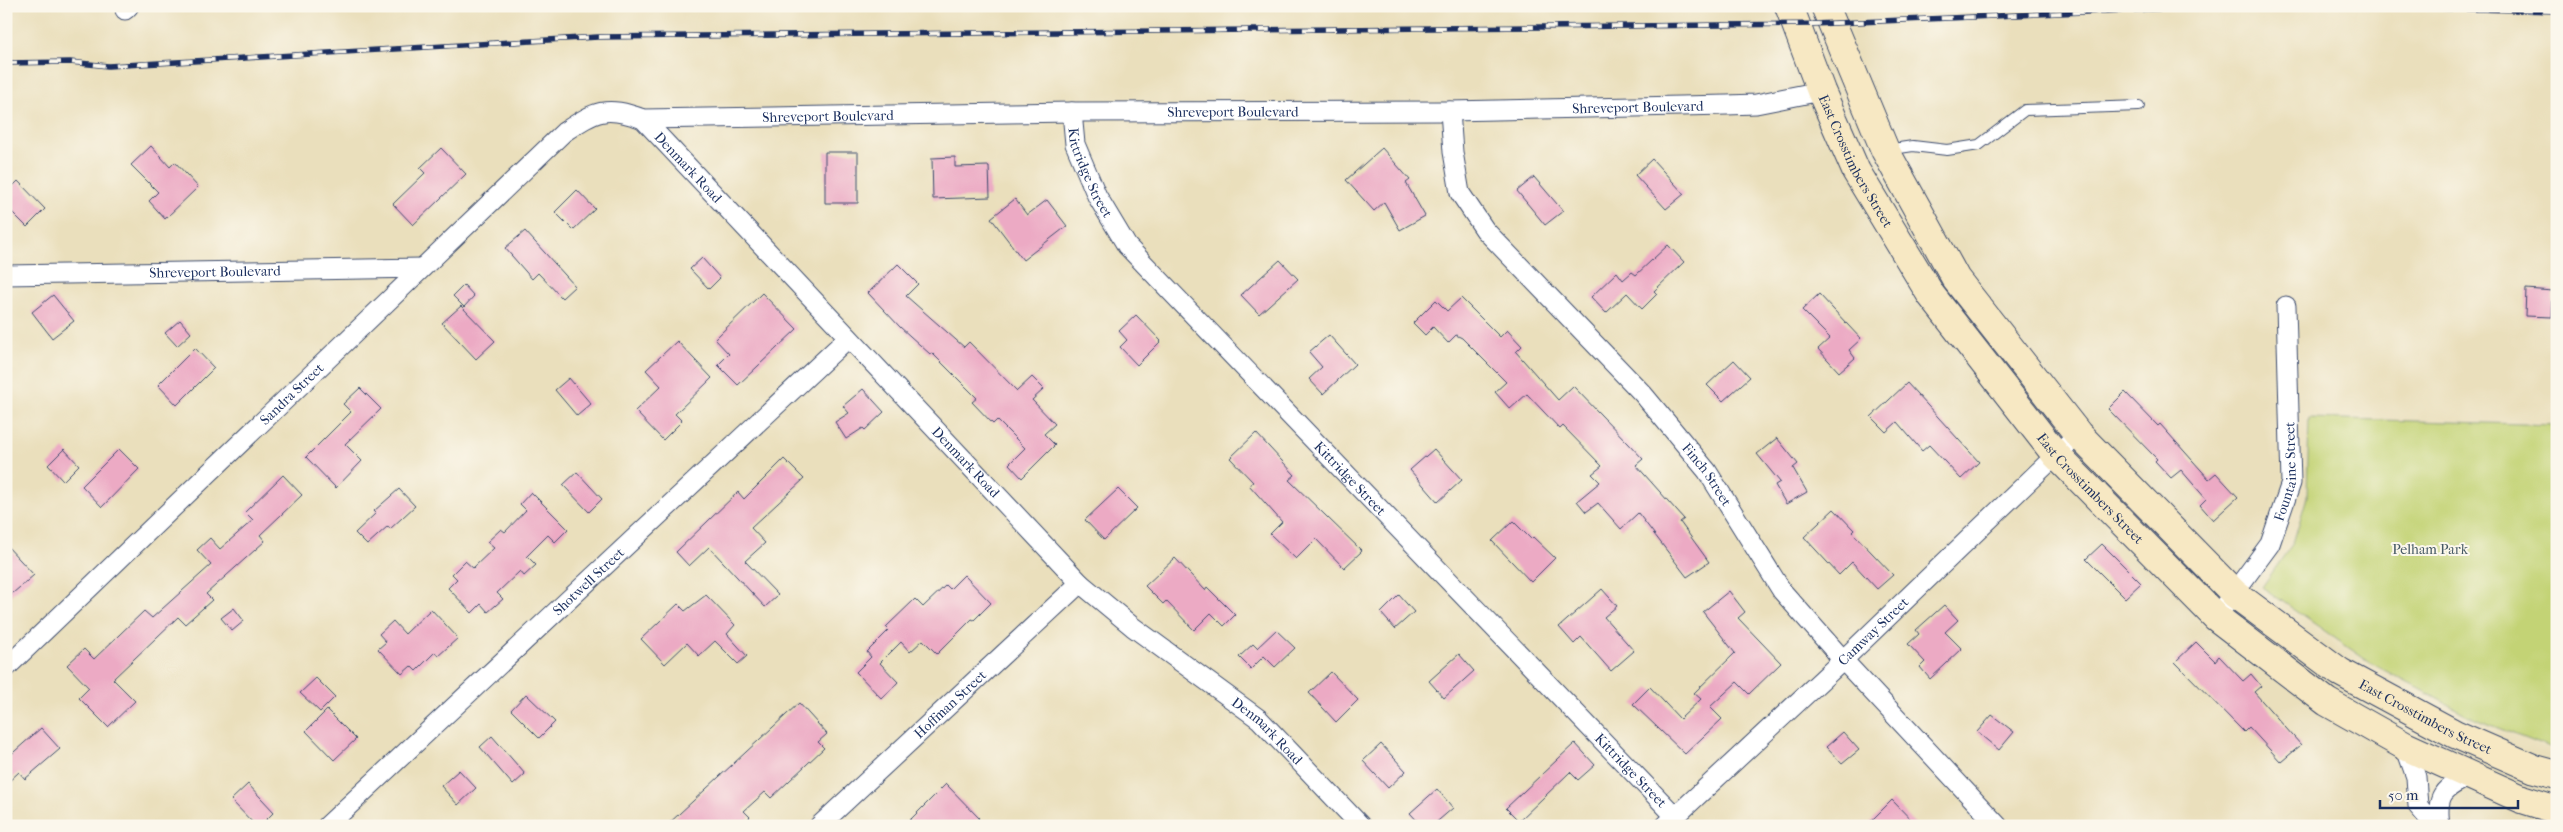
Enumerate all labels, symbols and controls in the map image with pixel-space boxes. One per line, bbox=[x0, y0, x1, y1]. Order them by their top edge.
street label: East Crosstimbers Street bbox=[1815, 92, 1896, 231]
street label: Shreveport Boulevard bbox=[1572, 98, 1704, 117]
street label: Shreveport Boulevard bbox=[1167, 103, 1299, 121]
street label: Shreveport Boulevard bbox=[762, 107, 894, 126]
street label: Kittridge Street bbox=[1065, 127, 1116, 221]
street label: Denmark Road bbox=[651, 128, 726, 207]
street label: Shreveport Boulevard bbox=[149, 262, 281, 282]
street label: Sandra Street bbox=[257, 360, 327, 429]
street label: Fountaine Street bbox=[2270, 422, 2300, 524]
street label: Denmark Road bbox=[928, 423, 1003, 502]
street label: East Crosstimbers Street bbox=[2033, 430, 2147, 548]
street label: Kittridge Street bbox=[1310, 438, 1389, 519]
street label: Finch Street bbox=[1678, 440, 1735, 509]
park label: Pelham Park bbox=[2392, 541, 2469, 558]
street label: Shotwell Street bbox=[549, 544, 628, 619]
street label: Camway Street bbox=[1835, 594, 1912, 669]
street label: Hoffman Street bbox=[911, 667, 990, 742]
street label: East Crosstimbers Street bbox=[2356, 676, 2494, 758]
street label: Denmark Road bbox=[1228, 694, 1306, 768]
street label: Kittridge Street bbox=[1591, 730, 1670, 811]
scale bar bbox=[2380, 777, 2518, 809]
text: 50 m bbox=[2388, 786, 2419, 804]

